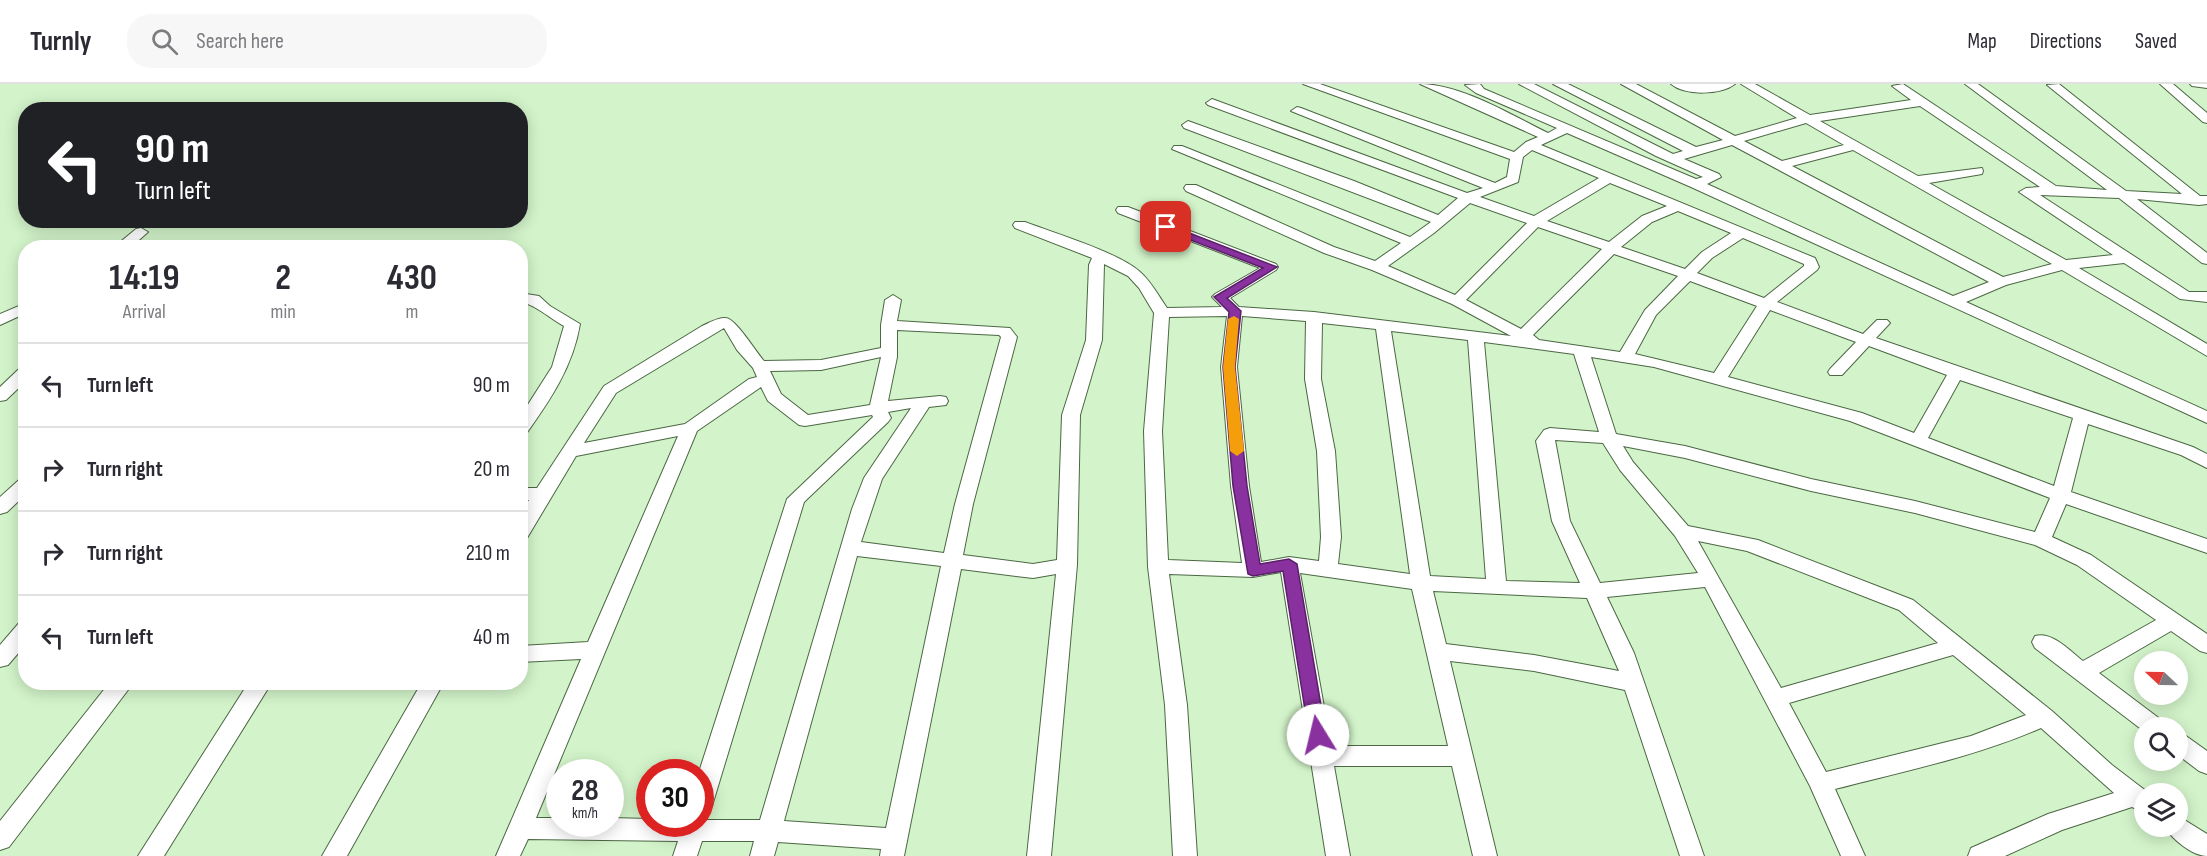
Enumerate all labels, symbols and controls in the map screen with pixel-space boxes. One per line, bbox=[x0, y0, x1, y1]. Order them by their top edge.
search box bbox=[127, 14, 547, 68]
text: Turnly bbox=[30, 25, 91, 58]
icon: search bbox=[148, 25, 181, 58]
text: Search here bbox=[196, 28, 284, 55]
text: Map bbox=[1967, 29, 1997, 54]
text: Directions bbox=[2030, 29, 2102, 54]
text: Saved bbox=[2135, 29, 2177, 54]
text: 90 m bbox=[135, 124, 209, 175]
icon: left bbox=[36, 126, 114, 204]
text: Turn left bbox=[135, 175, 211, 207]
pin bbox=[1140, 201, 1191, 252]
icon: arrive bbox=[1149, 210, 1182, 243]
text: 14:19 bbox=[109, 257, 179, 300]
text: 2 bbox=[275, 257, 291, 300]
text: 430 bbox=[387, 257, 437, 300]
text: Arrival bbox=[123, 300, 166, 324]
text: min bbox=[271, 300, 296, 324]
text: m bbox=[405, 300, 418, 324]
icon: left bbox=[36, 369, 69, 402]
text: Turn left bbox=[87, 372, 153, 399]
text: 90 m bbox=[473, 372, 510, 399]
icon: right bbox=[36, 453, 69, 486]
text: Turn right bbox=[87, 456, 163, 483]
text: 20 m bbox=[474, 456, 510, 483]
icon: right bbox=[36, 537, 69, 570]
text: Turn right bbox=[87, 540, 163, 567]
text: 210 m bbox=[466, 540, 510, 567]
icon: left bbox=[36, 621, 69, 654]
text: Turn left bbox=[87, 624, 153, 651]
text: 40 m bbox=[473, 624, 510, 651]
north arrow bbox=[2134, 651, 2188, 705]
map controls bbox=[2134, 651, 2188, 837]
position arrow bbox=[1286, 703, 1350, 767]
button: search bbox=[2134, 717, 2188, 771]
speed limit sign: 30 bbox=[636, 759, 714, 837]
text: 28 bbox=[571, 773, 599, 809]
button: layers bbox=[2134, 783, 2188, 837]
text: km/h bbox=[572, 804, 598, 823]

